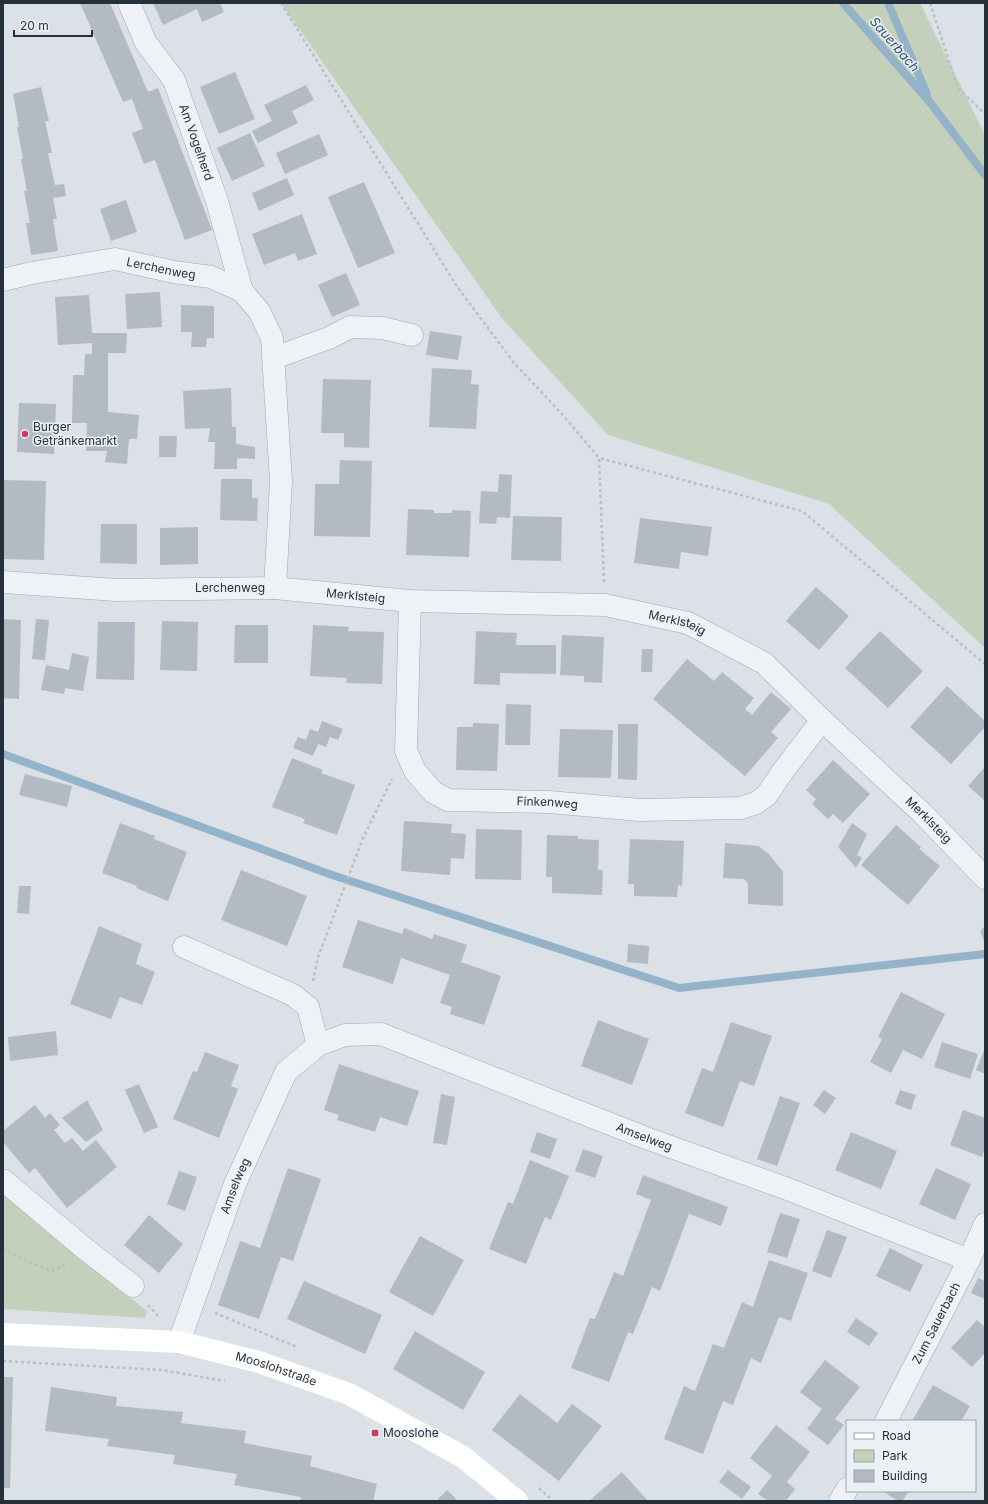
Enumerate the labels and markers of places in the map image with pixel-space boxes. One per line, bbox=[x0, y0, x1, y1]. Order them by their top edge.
place label: Burger Getränkemarkt bbox=[33, 419, 117, 448]
marker: Burger Getränkemarkt bbox=[20, 429, 30, 439]
place label: Mooslohe bbox=[383, 1425, 439, 1440]
marker: Mooslohe bbox=[370, 1428, 380, 1438]

